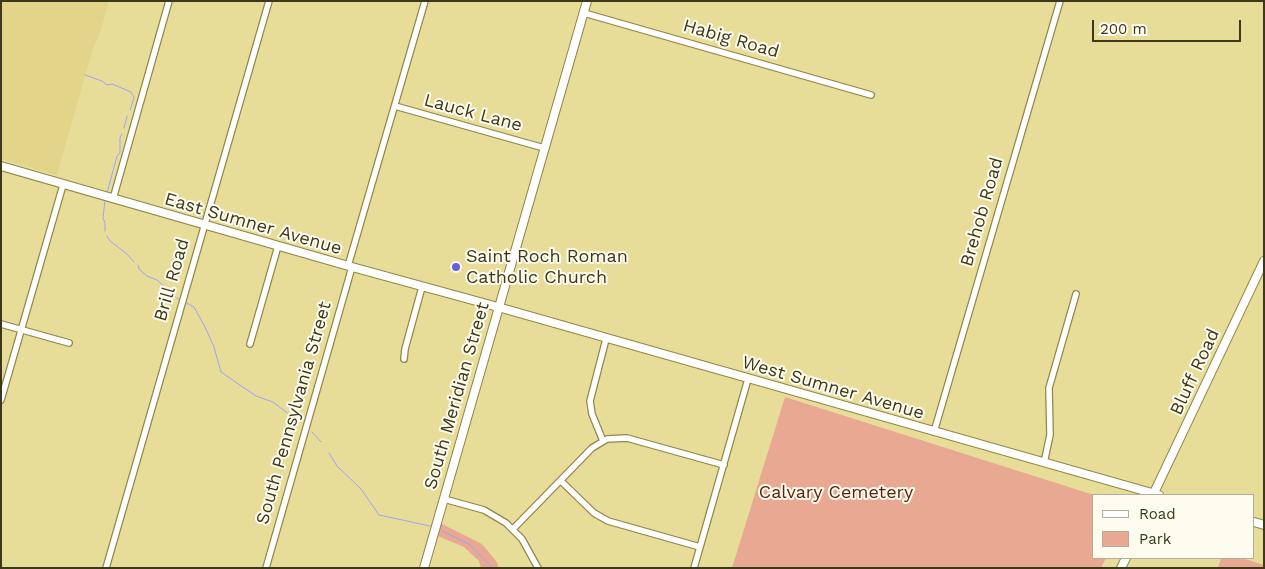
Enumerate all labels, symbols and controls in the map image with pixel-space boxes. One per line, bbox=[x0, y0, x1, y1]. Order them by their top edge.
scale bar bbox=[1095, 10, 1244, 42]
street label: Habig Road bbox=[680, 15, 782, 63]
text: 200 m bbox=[1100, 20, 1147, 38]
street label: Lauck Lane bbox=[421, 90, 525, 136]
street label: Brehob Road bbox=[956, 155, 1008, 269]
street label: East Sumner Avenue bbox=[162, 188, 344, 260]
street label: Brill Road bbox=[150, 236, 194, 324]
place label: Saint Roch Roman Catholic Church bbox=[466, 246, 628, 288]
marker: Saint Roch Roman Catholic Church bbox=[450, 261, 462, 273]
street label: South Pennsylvania Street bbox=[252, 299, 336, 527]
street label: South Meridian Street bbox=[420, 300, 494, 492]
street label: Bluff Road bbox=[1166, 325, 1224, 419]
street label: West Sumner Avenue bbox=[739, 352, 927, 424]
park label: Calvary Cemetery bbox=[759, 482, 913, 504]
legend bbox=[1092, 494, 1255, 559]
text: Road bbox=[1139, 505, 1176, 523]
text: Park bbox=[1139, 530, 1171, 548]

